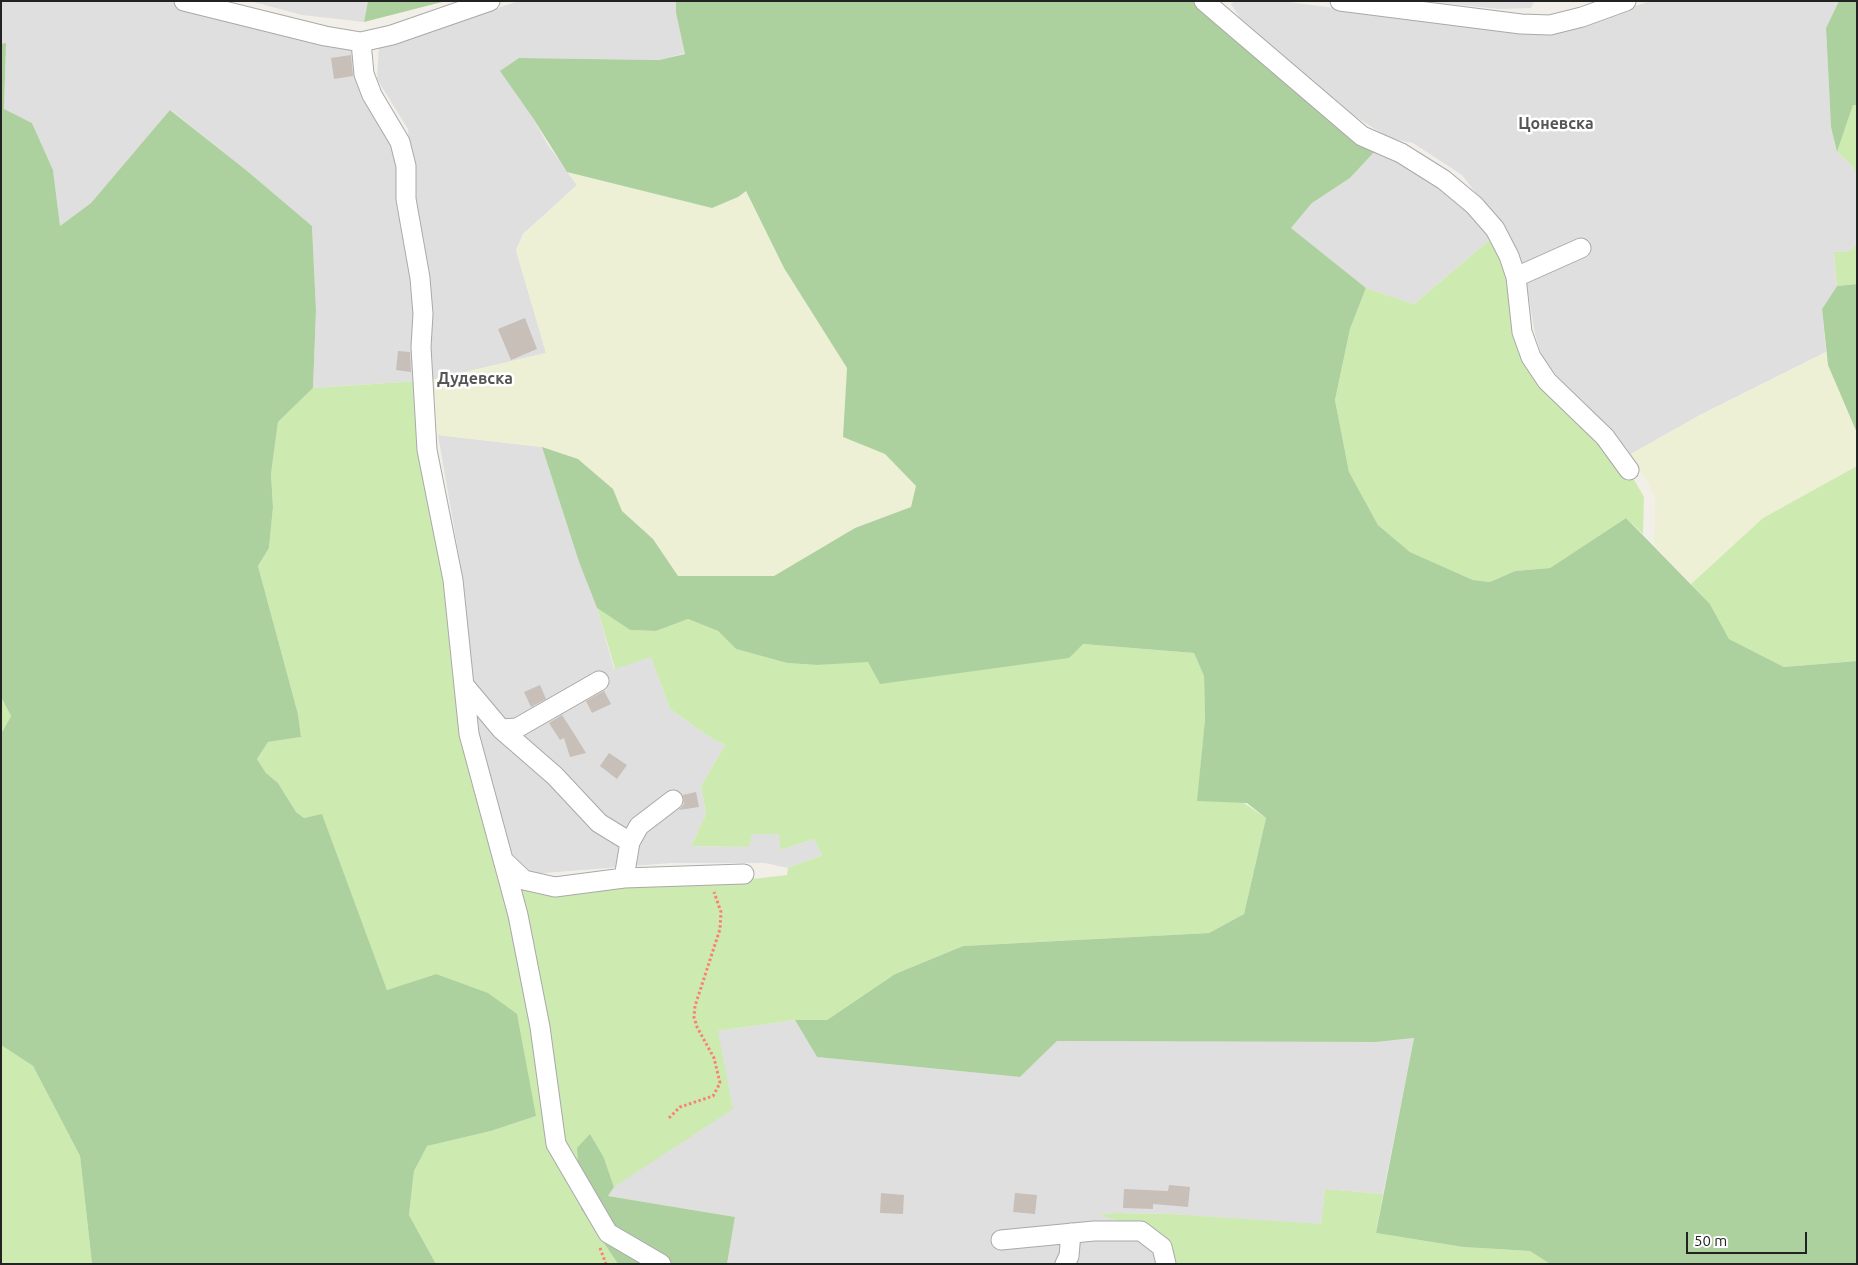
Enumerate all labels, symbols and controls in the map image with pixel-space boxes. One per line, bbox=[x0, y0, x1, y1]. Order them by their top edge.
district label: Цоневска bbox=[1518, 114, 1594, 134]
district label: Дудевска bbox=[437, 369, 513, 389]
scale bar bbox=[1688, 1222, 1809, 1254]
text: 50 m bbox=[1694, 1232, 1727, 1249]

